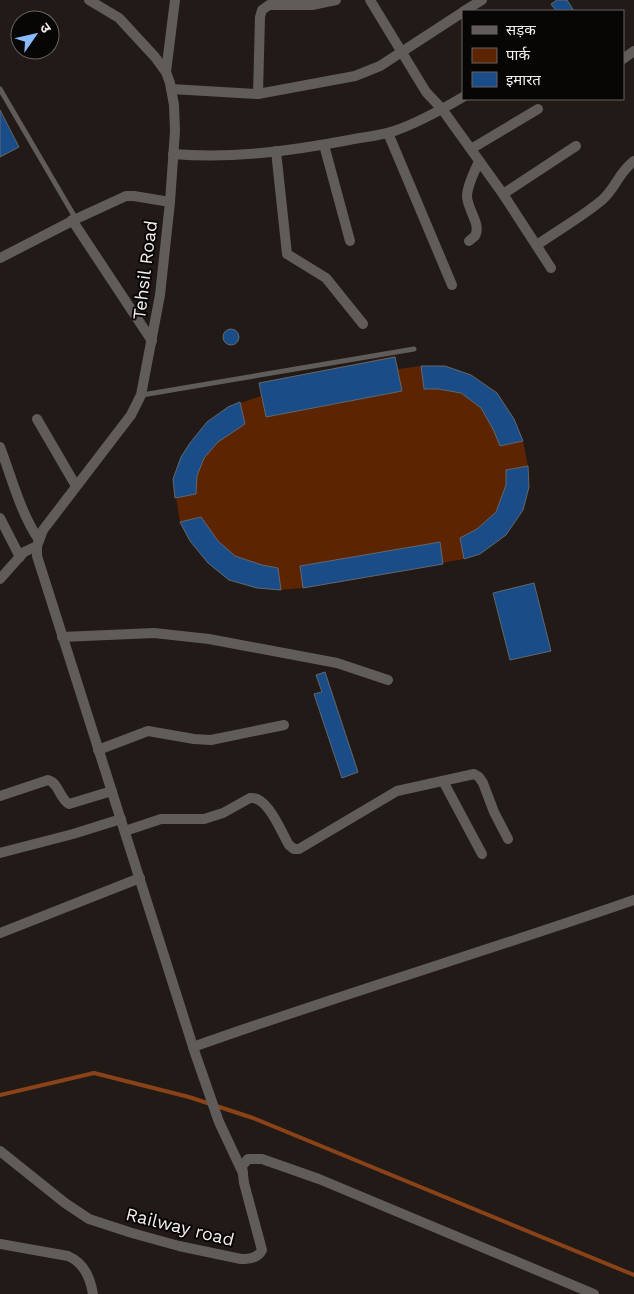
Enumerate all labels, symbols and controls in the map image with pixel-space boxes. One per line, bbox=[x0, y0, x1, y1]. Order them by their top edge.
north arrow bbox=[10, 10, 60, 60]
legend bbox=[462, 10, 624, 100]
text: उ bbox=[37, 20, 55, 36]
text: सड़क bbox=[506, 21, 536, 39]
text: पार्क bbox=[506, 46, 530, 64]
text: इमारत bbox=[506, 71, 541, 89]
street label: Tehsil Road bbox=[128, 219, 161, 321]
street label: Railway road bbox=[124, 1203, 237, 1250]

